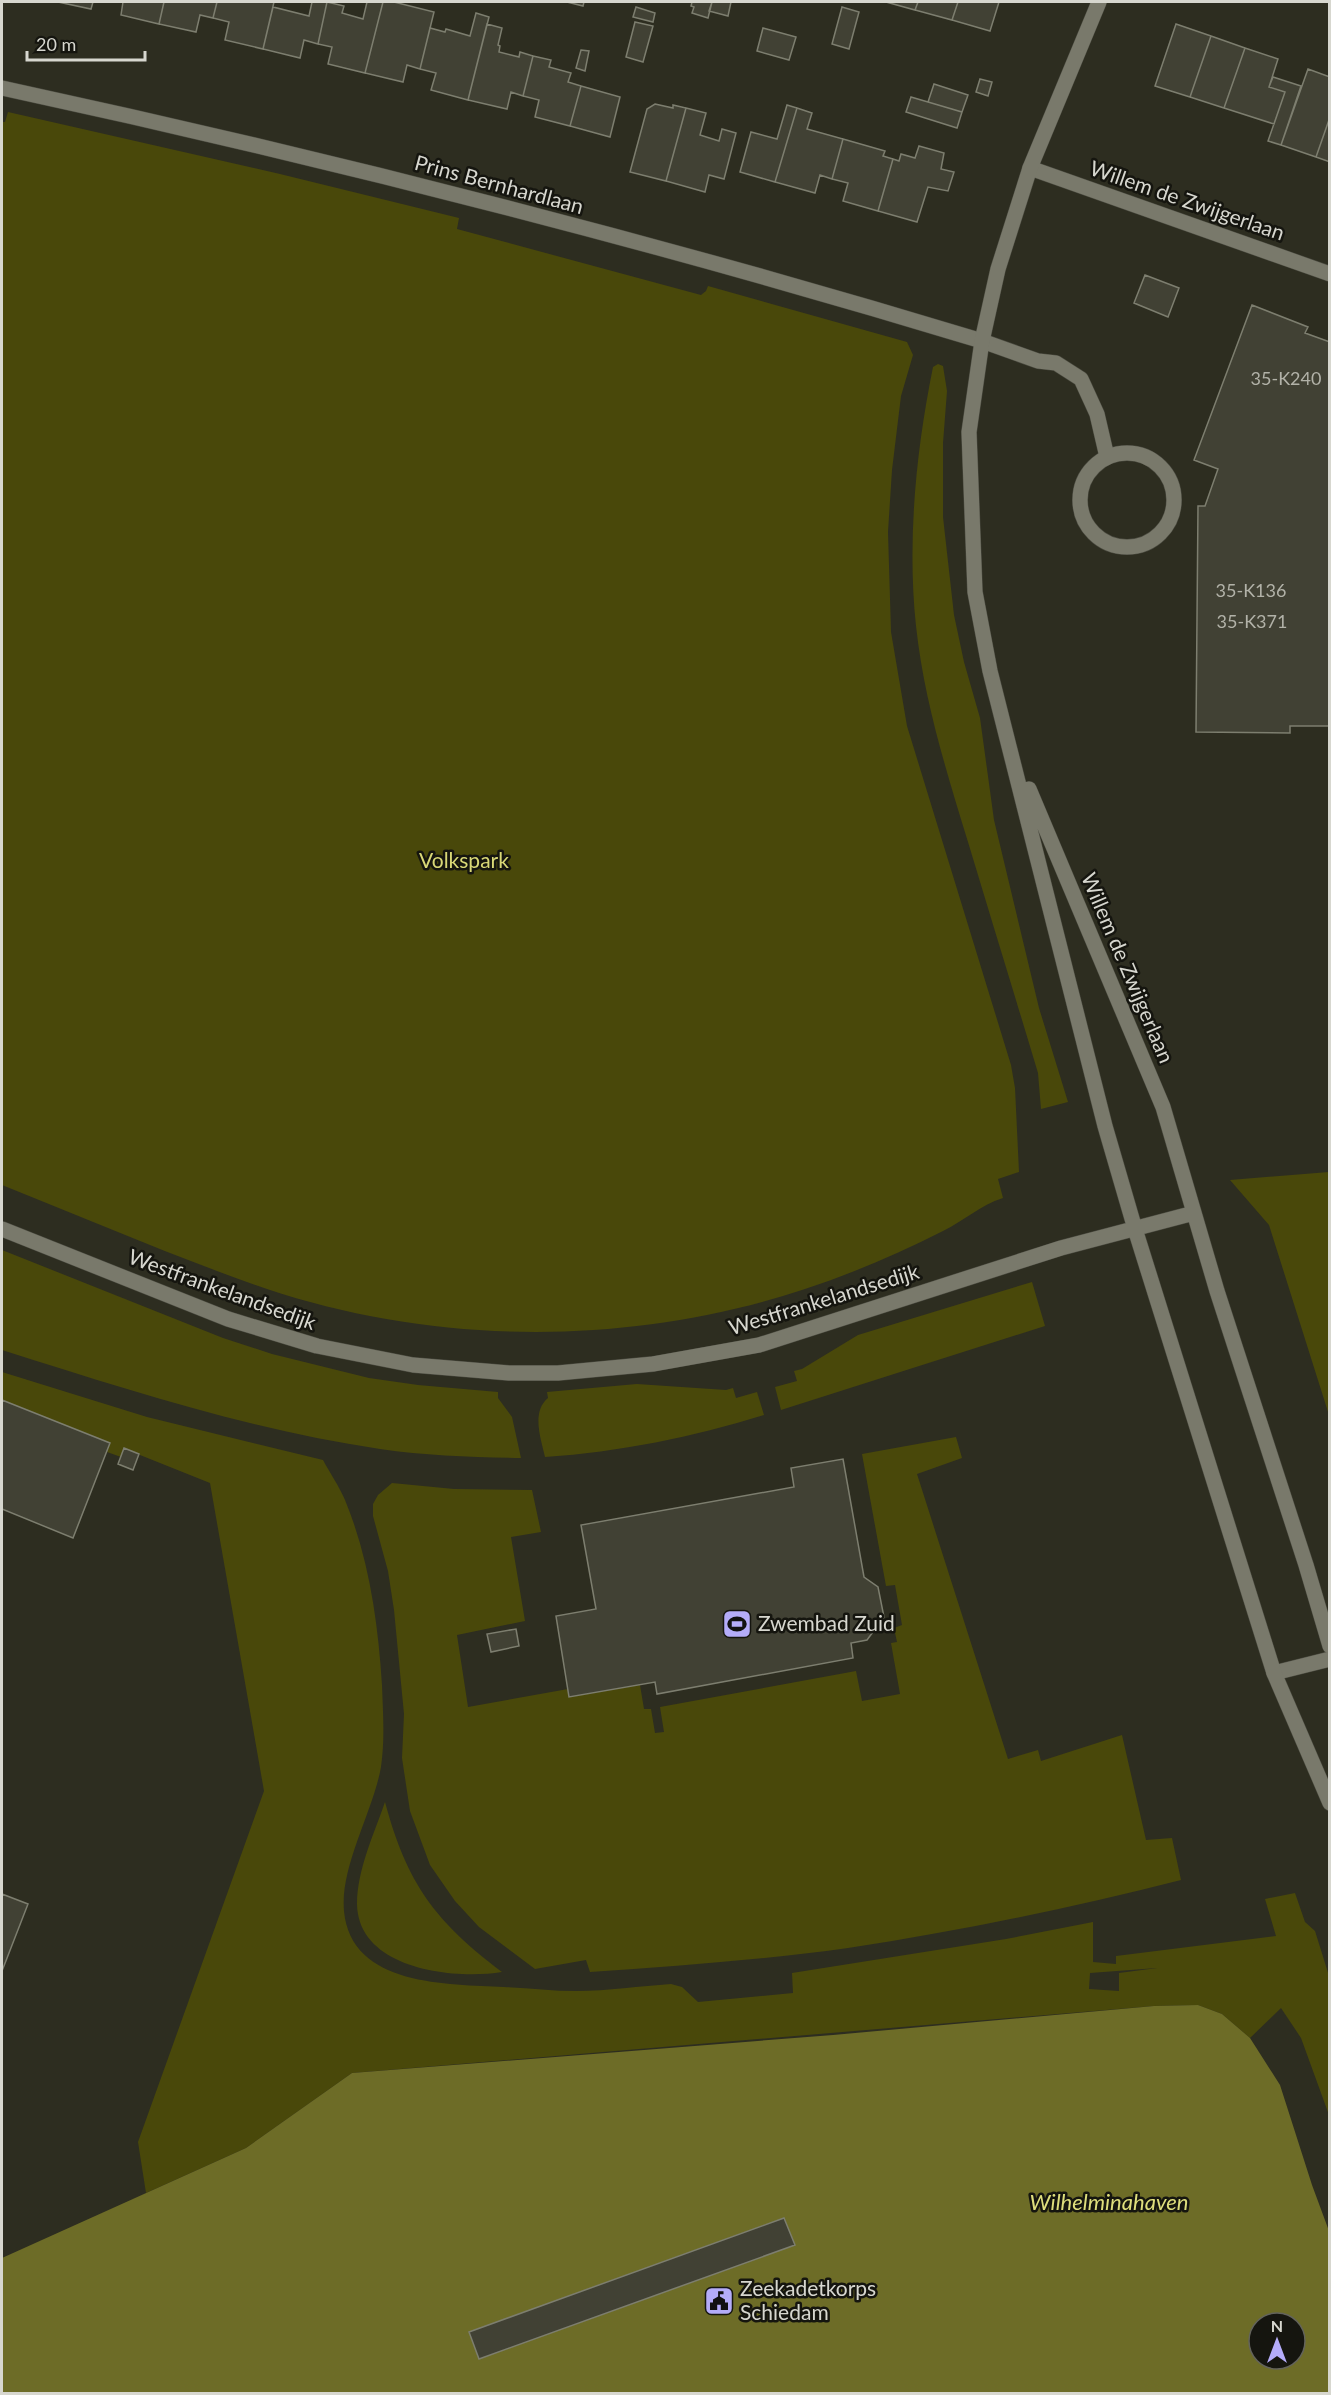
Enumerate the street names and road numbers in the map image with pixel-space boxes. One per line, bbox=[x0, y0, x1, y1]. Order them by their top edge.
street label: Prins Bernhardlaan bbox=[412, 149, 587, 218]
street label: Willem de Zwijgerlaan bbox=[1087, 155, 1288, 245]
street label: Willem de Zwijgerlaan bbox=[1077, 869, 1180, 1066]
street label: Westfrankelandsedijk bbox=[125, 1243, 320, 1334]
street label: Westfrankelandsedijk bbox=[725, 1258, 922, 1339]

